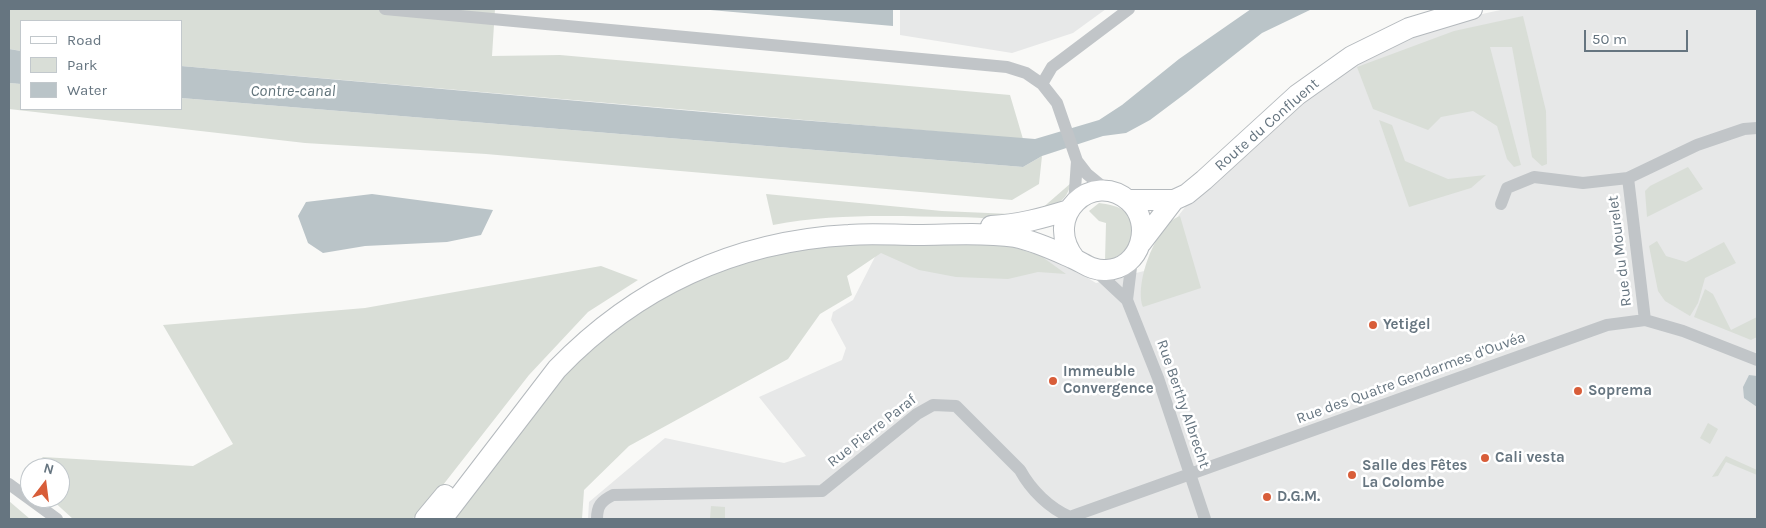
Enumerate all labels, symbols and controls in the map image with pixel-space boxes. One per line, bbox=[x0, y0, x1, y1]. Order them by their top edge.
legend bbox=[20, 20, 182, 110]
scale bar bbox=[1586, 20, 1690, 52]
text: 50 m bbox=[1592, 30, 1627, 48]
text: Road bbox=[67, 31, 102, 49]
text: Park bbox=[67, 56, 97, 74]
street label: Route du Confluent bbox=[1211, 75, 1323, 175]
text: Water bbox=[67, 81, 107, 99]
water label: Contre-canal bbox=[251, 81, 335, 101]
street label: Rue du Mourelet bbox=[1604, 194, 1636, 308]
place label: Yetigel bbox=[1383, 316, 1431, 334]
marker: Yetigel bbox=[1367, 319, 1379, 331]
street label: Rue des Quatre Gendarmes d'Ouvéa bbox=[1294, 328, 1528, 428]
street label: Rue Berthy Albrecht bbox=[1153, 337, 1213, 471]
place label: Immeuble Convergence bbox=[1063, 363, 1154, 398]
marker: Immeuble Convergence bbox=[1047, 375, 1059, 387]
place label: Soprema bbox=[1588, 382, 1652, 400]
marker: Soprema bbox=[1572, 385, 1584, 397]
street label: Rue Pierre Paraf bbox=[824, 391, 920, 471]
place label: Cali vesta bbox=[1495, 449, 1565, 467]
marker: Cali vesta bbox=[1479, 452, 1491, 464]
place label: Salle des Fêtes La Colombe bbox=[1362, 457, 1468, 492]
north arrow bbox=[20, 458, 70, 508]
text: N bbox=[42, 459, 56, 479]
marker: Salle des Fêtes La Colombe bbox=[1346, 469, 1358, 481]
place label: D.G.M. bbox=[1277, 488, 1320, 506]
marker: D.G.M. bbox=[1261, 491, 1273, 503]

